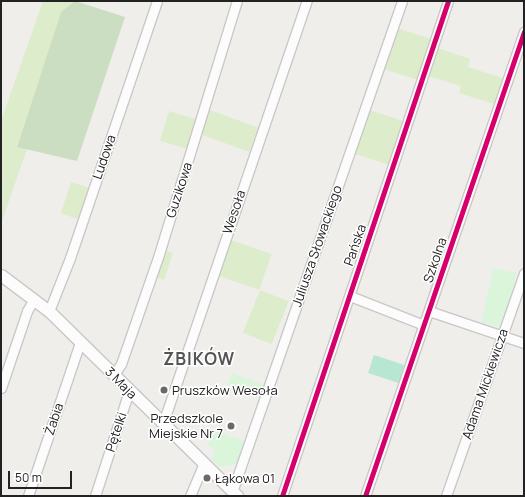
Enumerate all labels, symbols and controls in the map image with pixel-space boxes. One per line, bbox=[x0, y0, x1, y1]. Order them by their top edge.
street label: Ludowa bbox=[89, 133, 119, 181]
street label: Guzikowa bbox=[163, 160, 195, 220]
street label: Juliusza Słowackiego bbox=[289, 183, 345, 309]
street label: Wesoła bbox=[219, 188, 249, 236]
street label: Pańska bbox=[341, 222, 369, 268]
street label: Szkolna bbox=[420, 235, 450, 285]
street label: Adama Mickiewicza bbox=[459, 327, 511, 441]
district label: ŻBIKÓW bbox=[163, 349, 235, 369]
street label: 3 Maja bbox=[102, 364, 140, 402]
place label: Pruszków Wesoła bbox=[172, 382, 278, 398]
marker: Pruszków Wesoła bbox=[159, 385, 169, 395]
street label: Żabia bbox=[41, 401, 67, 437]
street label: Pętelki bbox=[102, 410, 130, 454]
place label: Przedszkole Miejskie Nr 7 bbox=[149, 411, 223, 442]
marker: Przedszkole Miejskie Nr 7 bbox=[226, 421, 236, 431]
scale bar bbox=[10, 463, 74, 489]
text: 50 m bbox=[15, 469, 42, 486]
place label: Łąkowa 01 bbox=[215, 470, 275, 486]
marker: Łąkowa 01 bbox=[202, 473, 212, 483]

